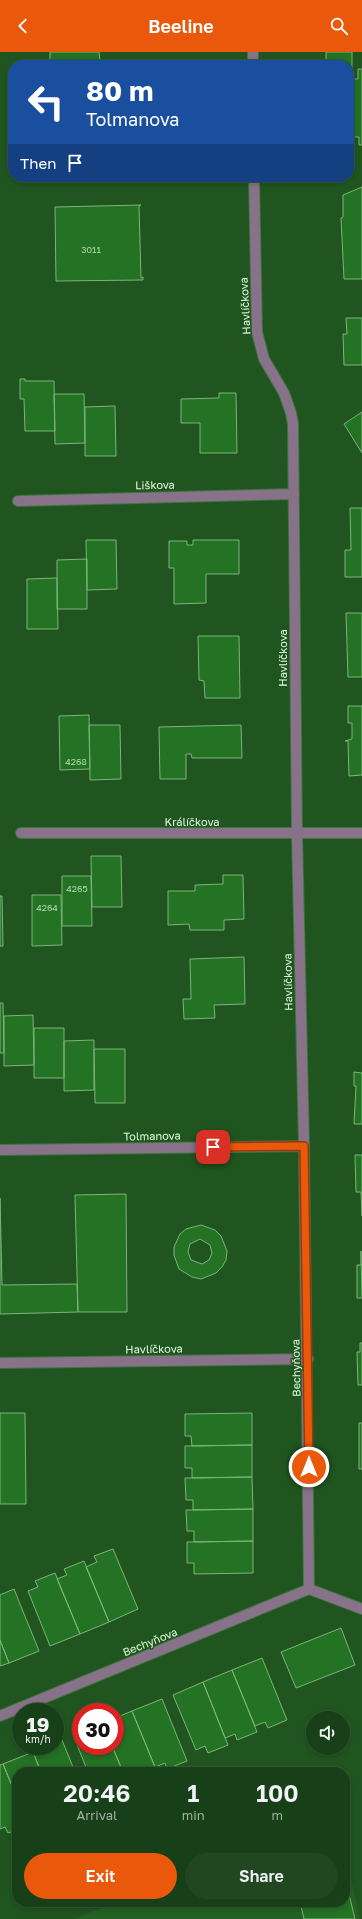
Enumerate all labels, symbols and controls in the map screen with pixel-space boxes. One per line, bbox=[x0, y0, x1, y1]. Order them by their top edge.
icon: back bbox=[12, 15, 34, 37]
text: Beeline bbox=[148, 15, 214, 37]
icon: search bbox=[328, 15, 350, 37]
text: 80 m bbox=[86, 74, 154, 107]
icon: left bbox=[20, 76, 72, 128]
text: Tolmanova bbox=[86, 108, 179, 130]
icon: arrive bbox=[64, 152, 86, 174]
text: Then bbox=[20, 154, 56, 172]
house number: 3011 bbox=[81, 244, 101, 255]
street label: Havlíčkova bbox=[237, 277, 252, 335]
street label: Liškova bbox=[135, 478, 175, 491]
street label: Havlíčkova bbox=[276, 629, 289, 687]
house number: 4268 bbox=[65, 756, 87, 767]
street label: Králíčkova bbox=[165, 815, 219, 828]
house number: 4265 bbox=[66, 883, 88, 894]
house number: 4264 bbox=[36, 902, 58, 913]
street label: Havlíčkova bbox=[281, 953, 295, 1011]
street label: Tolmanova bbox=[123, 1129, 181, 1142]
pin bbox=[196, 1130, 230, 1164]
icon: arrive bbox=[202, 1136, 224, 1158]
street label: Bechyňova bbox=[288, 1339, 303, 1397]
street label: Havlíčkova bbox=[125, 1342, 183, 1356]
position arrow bbox=[288, 1446, 330, 1488]
street label: Bechyňova bbox=[121, 1625, 179, 1658]
speed limit sign: 30 bbox=[72, 1703, 124, 1755]
map controls bbox=[306, 1711, 350, 1755]
button: sound bbox=[306, 1711, 350, 1755]
text: 19 bbox=[26, 1712, 49, 1736]
text: km/h bbox=[25, 1733, 51, 1745]
text: 20:46 bbox=[63, 1778, 130, 1807]
text: 1 bbox=[187, 1778, 199, 1807]
text: 100 bbox=[256, 1778, 299, 1807]
text: Arrival bbox=[76, 1807, 117, 1823]
text: min bbox=[182, 1807, 205, 1823]
text: m bbox=[272, 1807, 283, 1823]
button: Exit bbox=[24, 1853, 177, 1899]
button: Share bbox=[185, 1853, 338, 1899]

